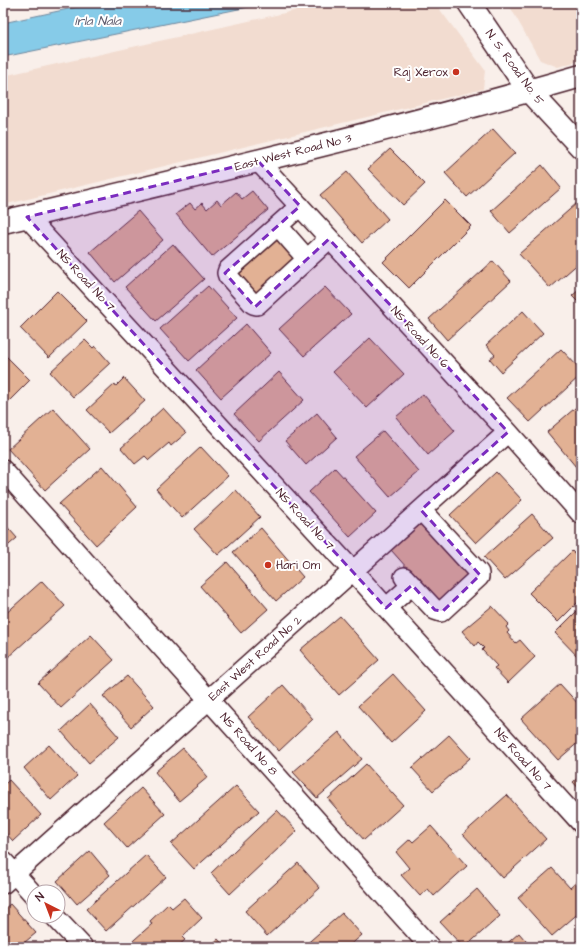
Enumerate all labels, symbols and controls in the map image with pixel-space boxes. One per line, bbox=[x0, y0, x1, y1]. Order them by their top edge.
water label: Irla Nala bbox=[75, 12, 123, 30]
street label: N. S. Road No. 5 bbox=[481, 26, 548, 109]
place label: Raj Xerox bbox=[394, 64, 448, 81]
marker: Raj Xerox bbox=[451, 67, 461, 77]
street label: East West Road No 3 bbox=[233, 130, 353, 175]
street label: NS Road No 7 bbox=[53, 246, 119, 315]
street label: NS Road No 6 bbox=[386, 303, 453, 372]
street label: NS Road No 7 bbox=[272, 485, 338, 554]
place label: Hari Om bbox=[276, 557, 321, 574]
marker: Hari Om bbox=[263, 560, 273, 570]
street label: East West Road No 2 bbox=[205, 612, 306, 705]
street label: NS Road No 8 bbox=[216, 709, 282, 780]
street label: NS Road No 7 bbox=[490, 724, 556, 795]
north arrow bbox=[26, 884, 66, 924]
text: N bbox=[32, 889, 47, 905]

